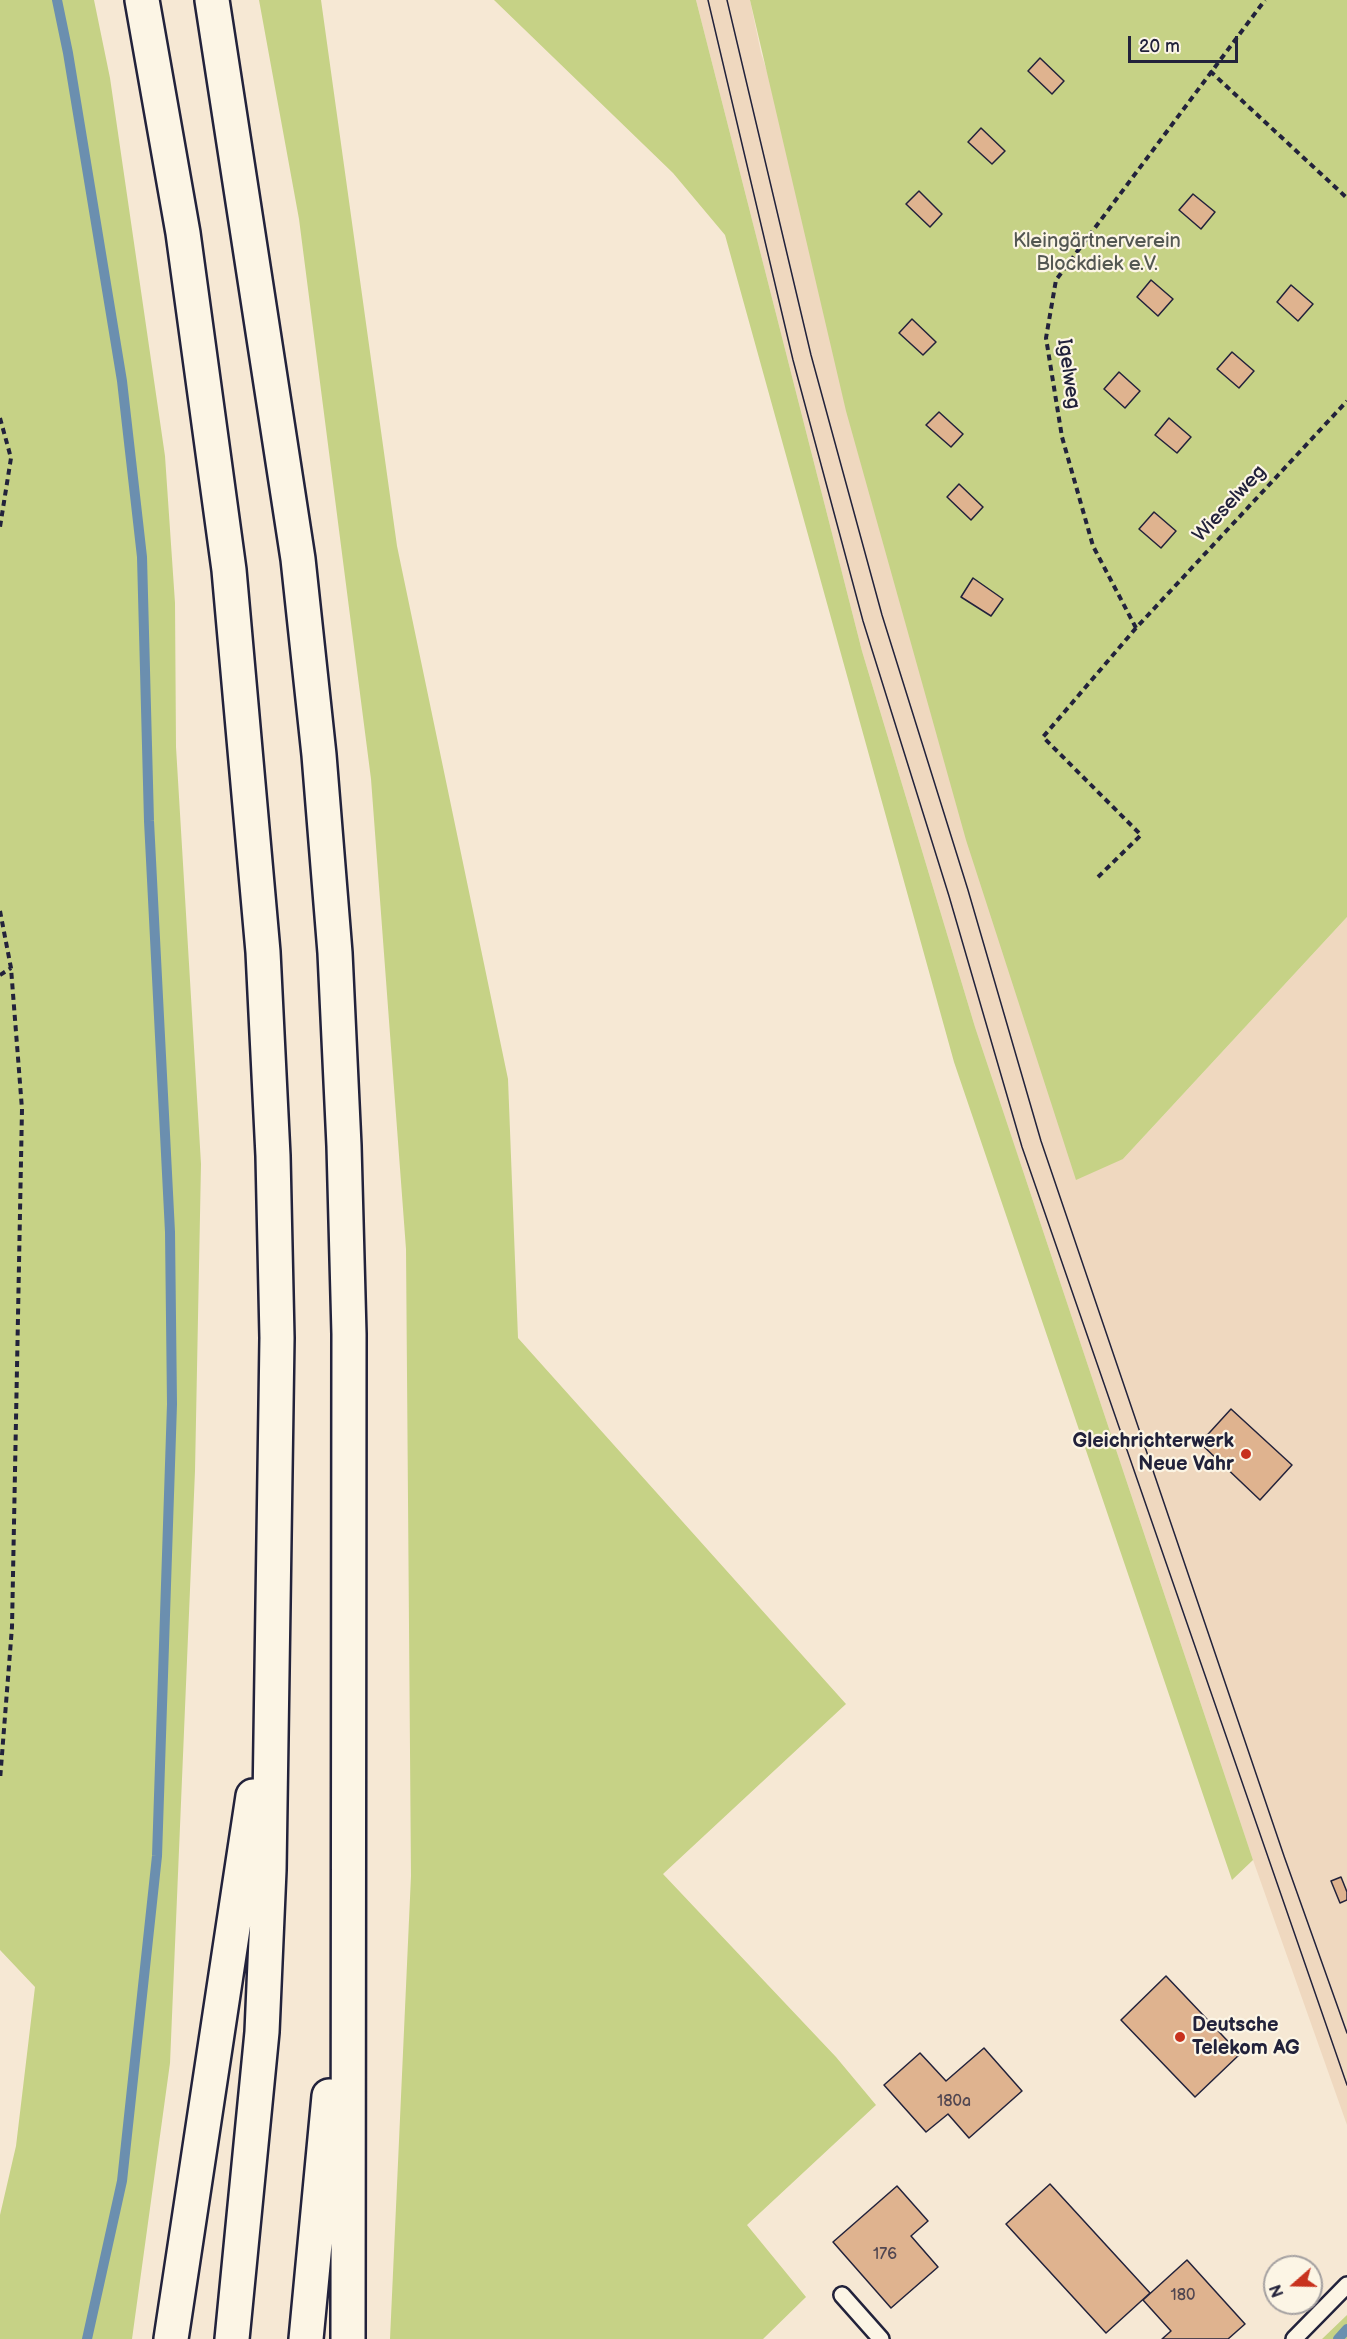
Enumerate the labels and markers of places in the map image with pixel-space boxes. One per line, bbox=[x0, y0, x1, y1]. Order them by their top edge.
place label: Gleichrichterwerk Neue Vahr bbox=[1073, 1430, 1234, 1477]
marker: Gleichrichterwerk Neue Vahr bbox=[1239, 1447, 1253, 1461]
place label: Deutsche Telekom AG bbox=[1192, 2014, 1300, 2061]
marker: Deutsche Telekom AG bbox=[1173, 2030, 1187, 2044]

